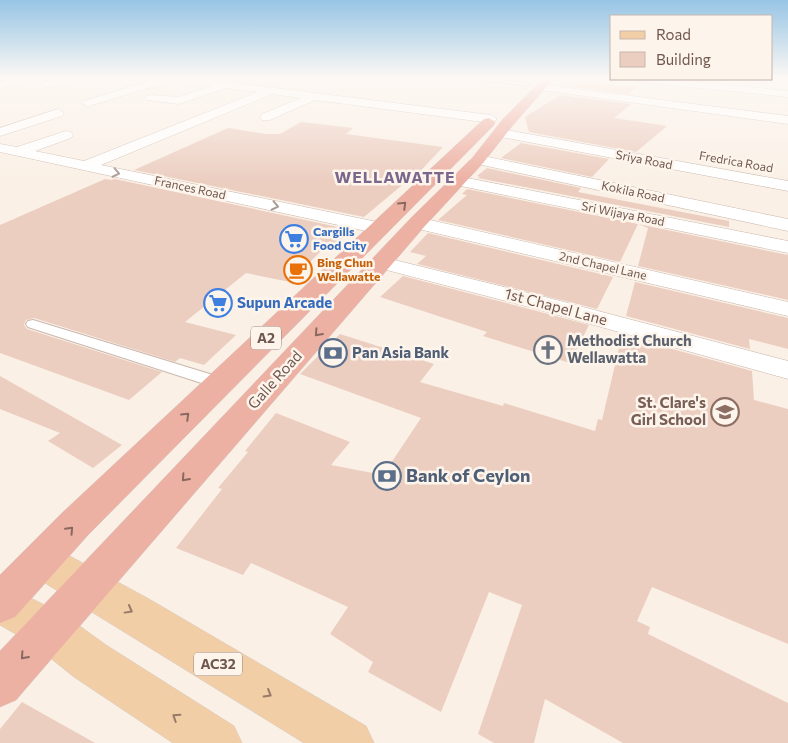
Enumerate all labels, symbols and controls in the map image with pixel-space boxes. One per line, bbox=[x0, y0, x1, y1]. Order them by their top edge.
legend bbox=[610, 15, 773, 80]
text: Road bbox=[656, 25, 691, 43]
text: Building bbox=[656, 50, 711, 68]
street label: Sriya Road bbox=[615, 147, 674, 171]
street label: Fredrica Road bbox=[698, 148, 774, 174]
one-way arrow bbox=[112, 167, 121, 178]
district label: WELLAWATTE bbox=[334, 167, 456, 186]
street label: Frances Road bbox=[153, 173, 227, 201]
street label: Kokila Road bbox=[600, 178, 666, 205]
street label: Sri Wijaya Road bbox=[580, 198, 666, 228]
one-way arrow bbox=[271, 201, 280, 211]
one-way arrow bbox=[397, 202, 406, 211]
supermarket icon: Cargills Food City bbox=[279, 224, 309, 254]
place label: Cargills Food City bbox=[313, 224, 367, 252]
street label: 2nd Chapel Lane bbox=[558, 248, 648, 282]
cafe icon: Bing Chun Wellawatte bbox=[283, 255, 313, 285]
place label: Bing Chun Wellawatte bbox=[317, 255, 380, 283]
street label: 1st Chapel Lane bbox=[503, 284, 610, 328]
supermarket icon: Supun Arcade bbox=[203, 288, 233, 318]
place label: Supun Arcade bbox=[237, 293, 332, 311]
road number: A2 bbox=[251, 326, 281, 349]
one-way arrow bbox=[315, 327, 324, 336]
place label: Methodist Church Wellawatta bbox=[567, 331, 692, 366]
church icon: Methodist Church Wellawatta bbox=[533, 335, 563, 365]
bank icon: Pan Asia Bank bbox=[318, 338, 348, 368]
place label: Pan Asia Bank bbox=[352, 343, 449, 361]
street label: Galle Road bbox=[243, 346, 305, 412]
place label: St. Clare's Girl School bbox=[631, 393, 706, 428]
school or university icon: St. Clare's Girl School bbox=[710, 397, 740, 427]
one-way arrow bbox=[180, 413, 189, 422]
bank icon: Bank of Ceylon bbox=[372, 461, 402, 491]
place label: Bank of Ceylon bbox=[406, 464, 531, 486]
one-way arrow bbox=[181, 473, 190, 482]
one-way arrow bbox=[64, 526, 73, 535]
one-way arrow bbox=[123, 604, 132, 614]
one-way arrow bbox=[21, 651, 30, 660]
road number: AC32 bbox=[194, 652, 242, 676]
one-way arrow bbox=[262, 688, 271, 698]
one-way arrow bbox=[173, 713, 182, 723]

